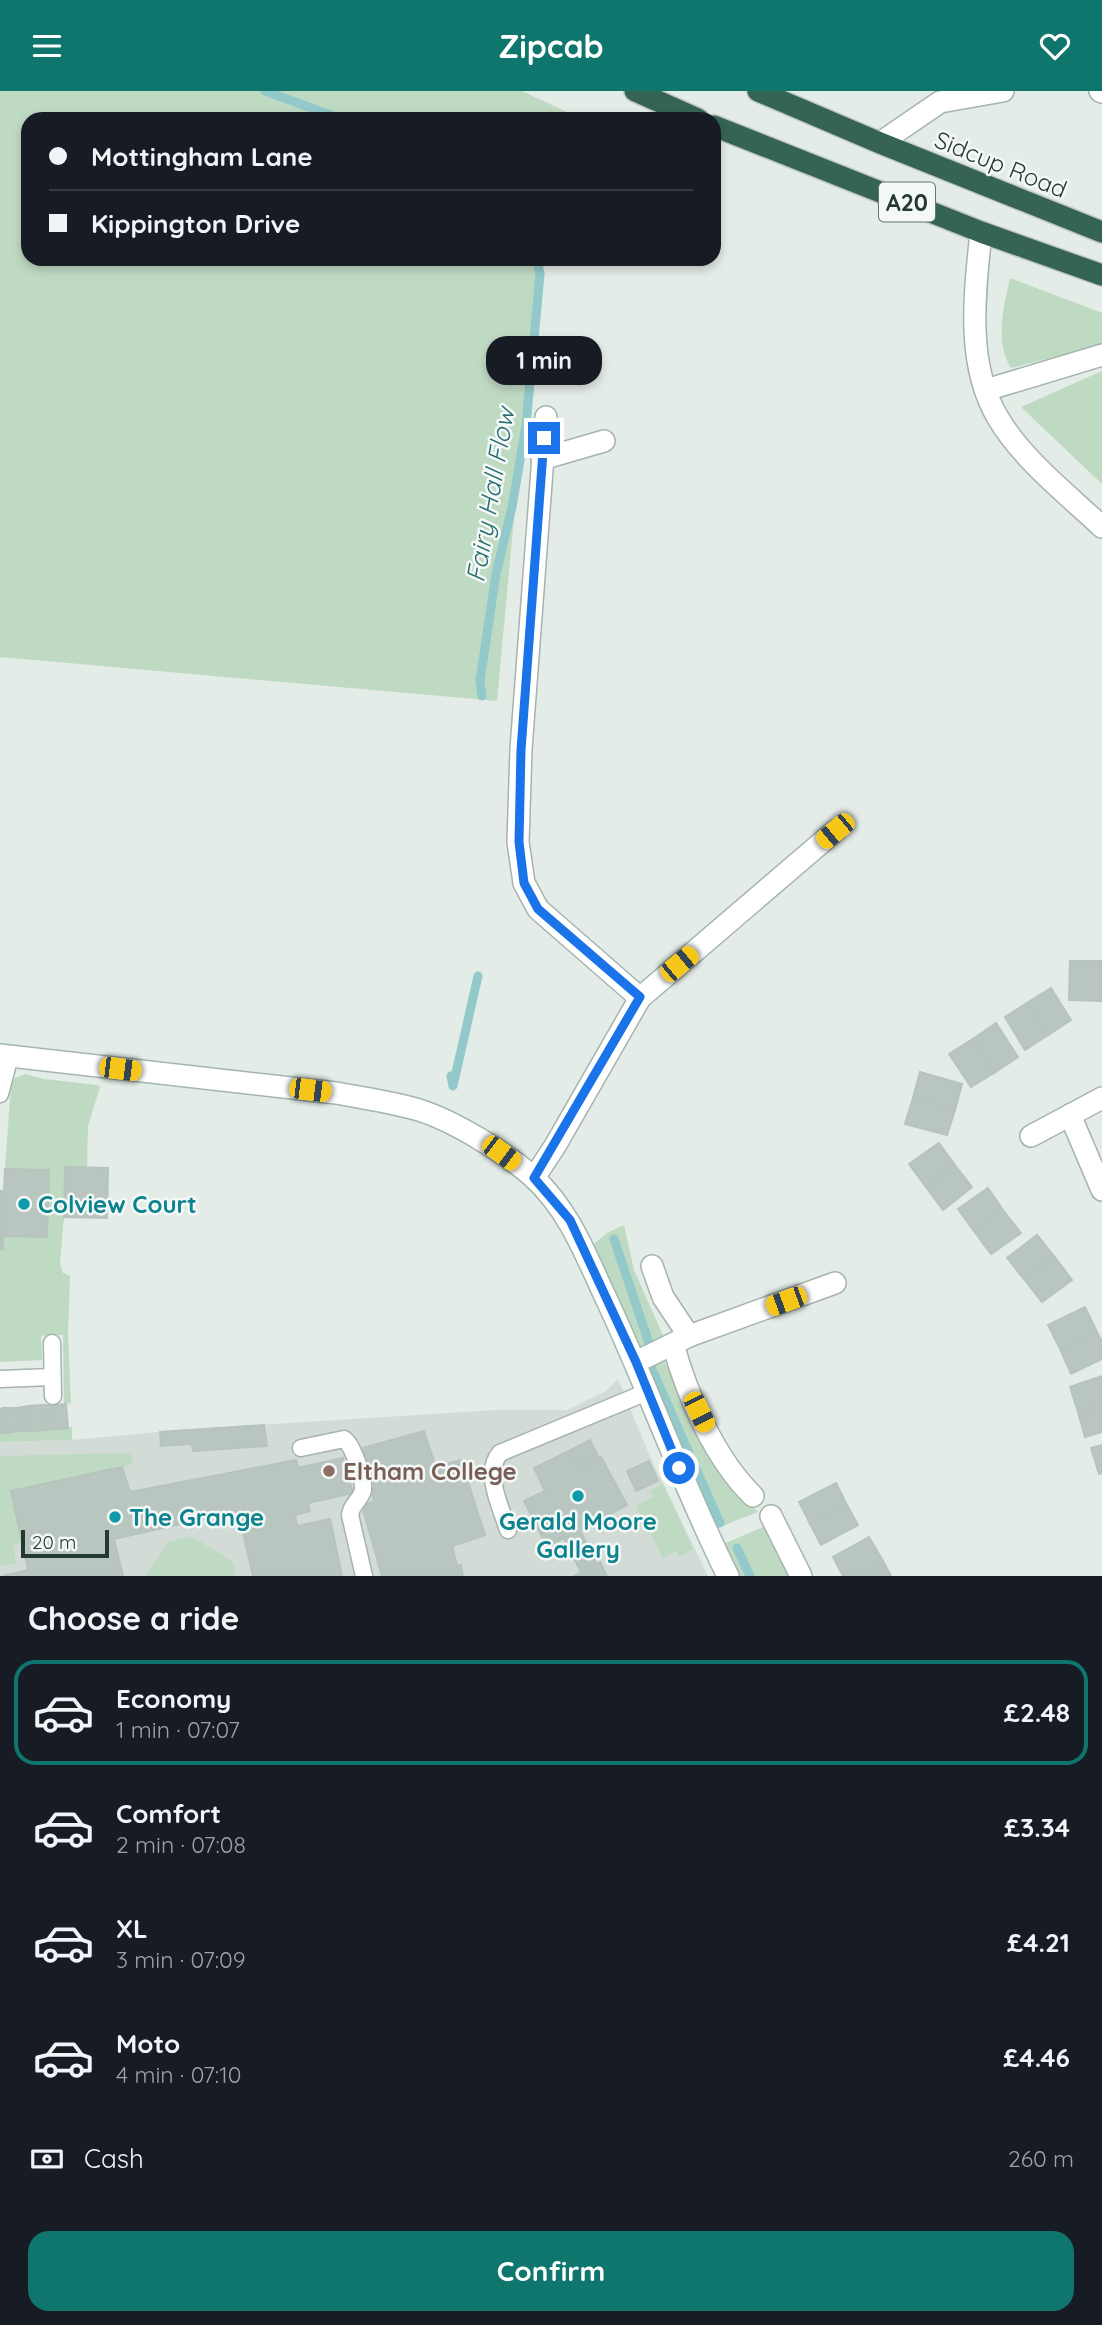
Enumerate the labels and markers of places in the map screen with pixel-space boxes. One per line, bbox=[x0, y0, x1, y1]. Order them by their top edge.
place label: Colview Court bbox=[38, 1189, 197, 1219]
marker: Colview Court bbox=[16, 1196, 32, 1212]
place label: Eltham College bbox=[343, 1456, 517, 1486]
marker: Eltham College bbox=[321, 1463, 337, 1479]
marker: Gerald Moore Gallery bbox=[570, 1488, 586, 1504]
place label: The Grange bbox=[129, 1502, 264, 1532]
place label: Gerald Moore Gallery bbox=[499, 1506, 657, 1564]
marker: The Grange bbox=[107, 1509, 123, 1525]

